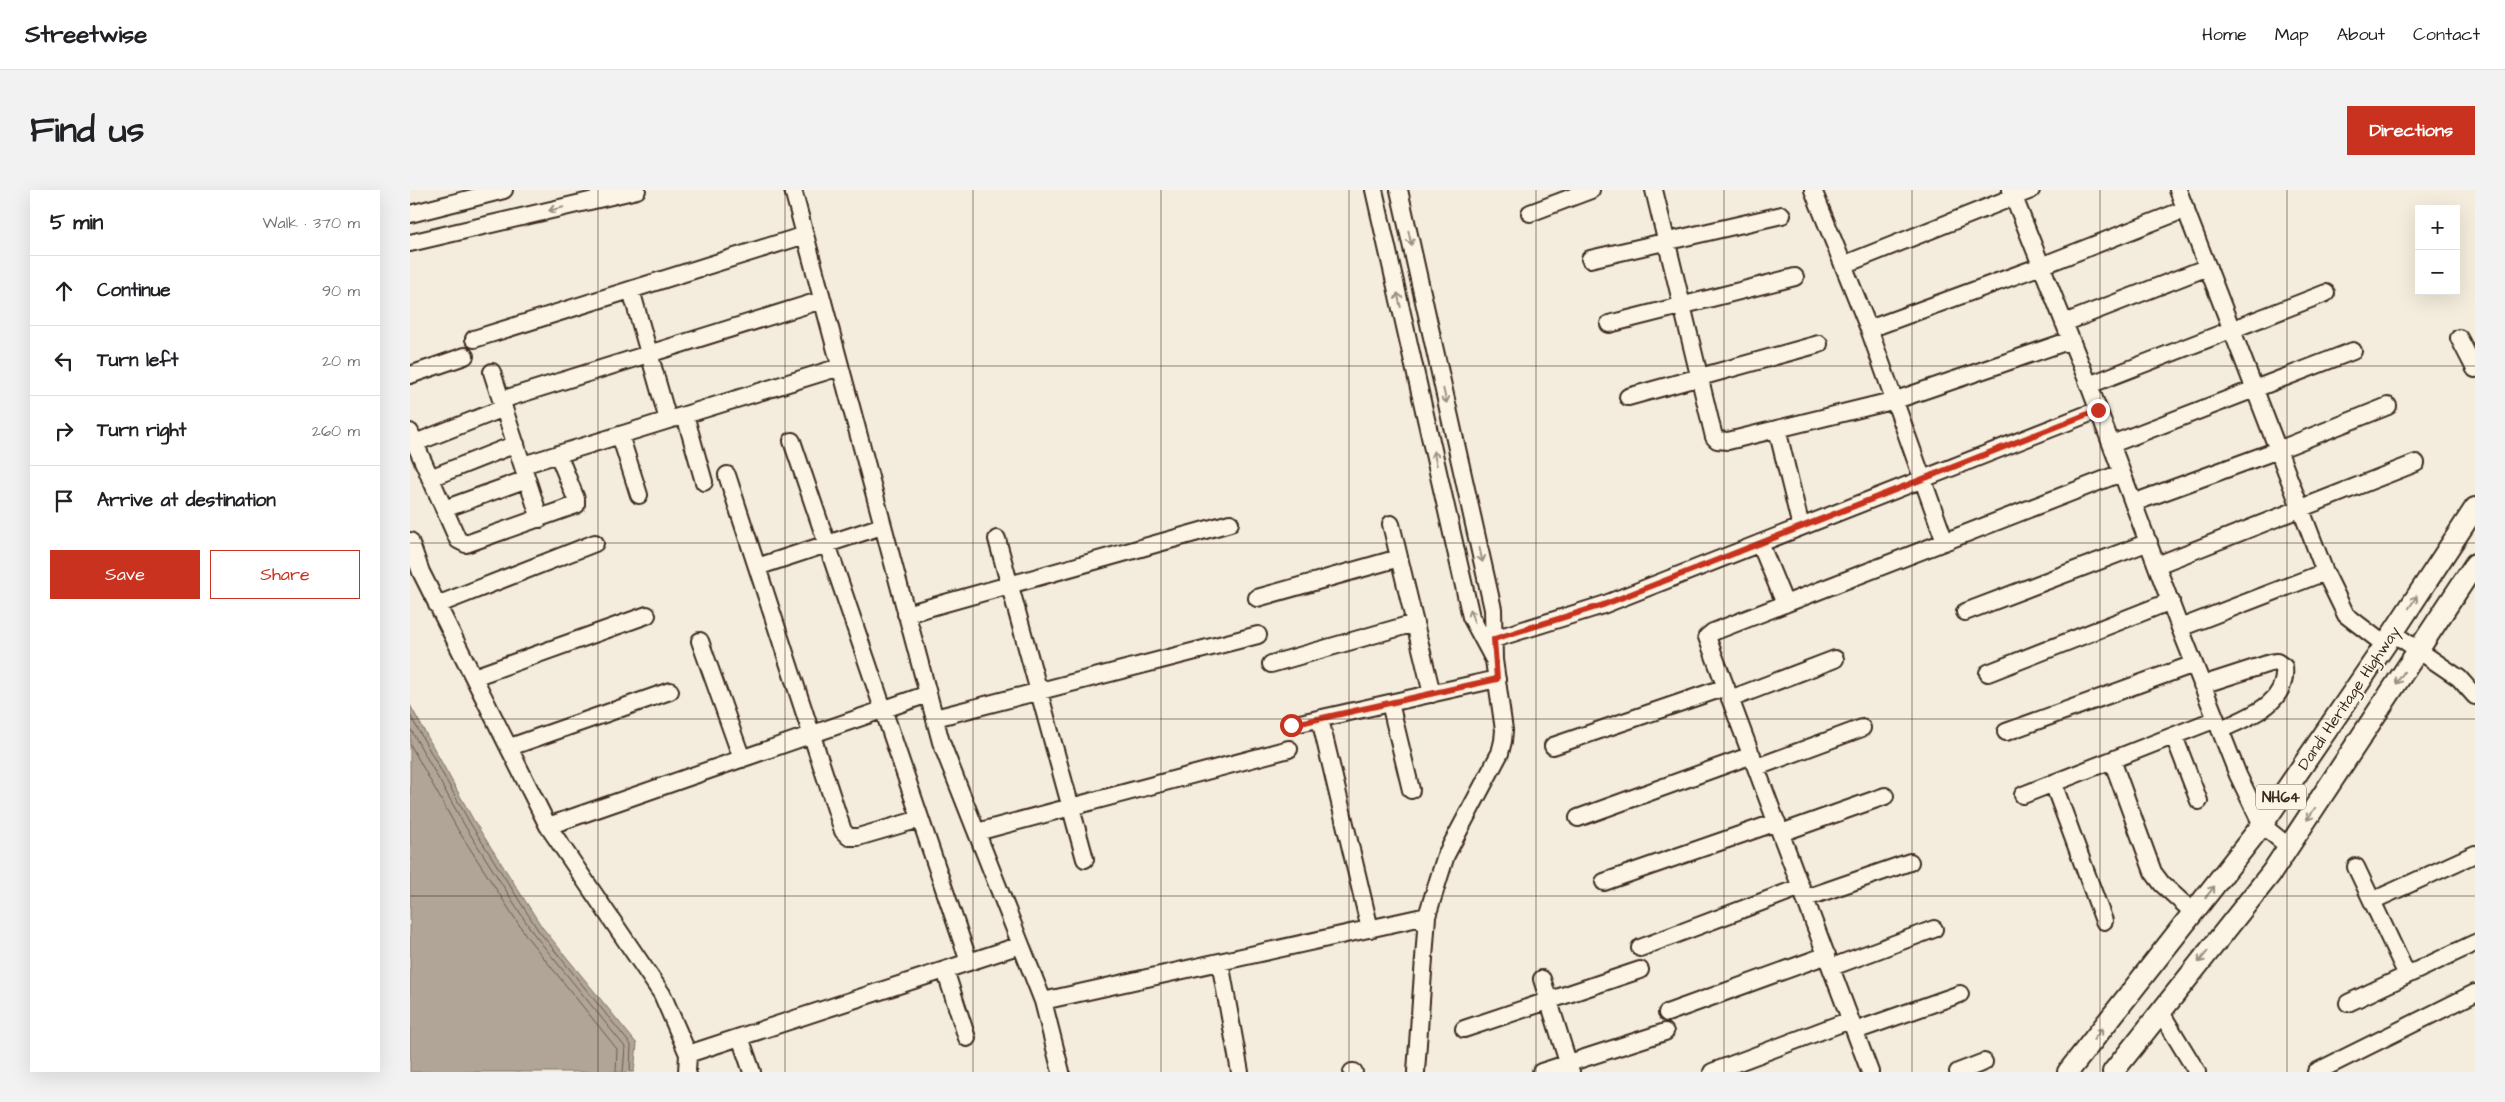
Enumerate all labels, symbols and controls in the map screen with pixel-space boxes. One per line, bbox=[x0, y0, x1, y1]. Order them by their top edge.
text: Streetwise bbox=[25, 18, 147, 52]
text: Home bbox=[2202, 22, 2247, 47]
text: Map bbox=[2275, 22, 2309, 47]
text: About bbox=[2337, 22, 2385, 47]
text: Contact bbox=[2413, 22, 2480, 47]
text: Find us bbox=[30, 106, 144, 155]
button: Directions bbox=[2347, 106, 2475, 155]
one-way arrow bbox=[548, 205, 564, 214]
map controls bbox=[2415, 205, 2460, 295]
button: + bbox=[2415, 205, 2460, 250]
text: 5 min bbox=[50, 208, 103, 237]
text: Walk · 370 m bbox=[262, 212, 360, 234]
one-way arrow bbox=[1405, 229, 1415, 245]
button: − bbox=[2415, 250, 2460, 295]
icon: ahead bbox=[50, 277, 78, 305]
text: Continue bbox=[97, 277, 171, 304]
text: 90 m bbox=[322, 280, 360, 302]
one-way arrow bbox=[1394, 292, 1403, 308]
icon: left bbox=[50, 347, 78, 375]
text: Turn left bbox=[97, 347, 178, 374]
text: 20 m bbox=[322, 350, 360, 372]
one-way arrow bbox=[1441, 388, 1450, 404]
route end bbox=[2087, 399, 2110, 422]
icon: right bbox=[50, 417, 78, 445]
text: Turn right bbox=[97, 417, 186, 444]
text: 260 m bbox=[312, 420, 360, 442]
one-way arrow bbox=[1430, 451, 1439, 467]
icon: arrive bbox=[50, 487, 78, 515]
text: Arrive at destination bbox=[97, 487, 276, 514]
one-way arrow bbox=[1477, 546, 1486, 562]
button: Save bbox=[50, 550, 200, 599]
button: Share bbox=[210, 550, 360, 599]
one-way arrow bbox=[2409, 595, 2419, 609]
one-way arrow bbox=[1467, 609, 1476, 625]
street label: Dandi Heritage Highway bbox=[2293, 622, 2406, 775]
one-way arrow bbox=[2395, 670, 2405, 684]
route start bbox=[1280, 714, 1303, 737]
road number: NH64 bbox=[2256, 784, 2306, 810]
one-way arrow bbox=[2306, 807, 2317, 821]
one-way arrow bbox=[2204, 886, 2215, 899]
one-way arrow bbox=[2198, 950, 2209, 963]
one-way arrow bbox=[2093, 1028, 2104, 1041]

